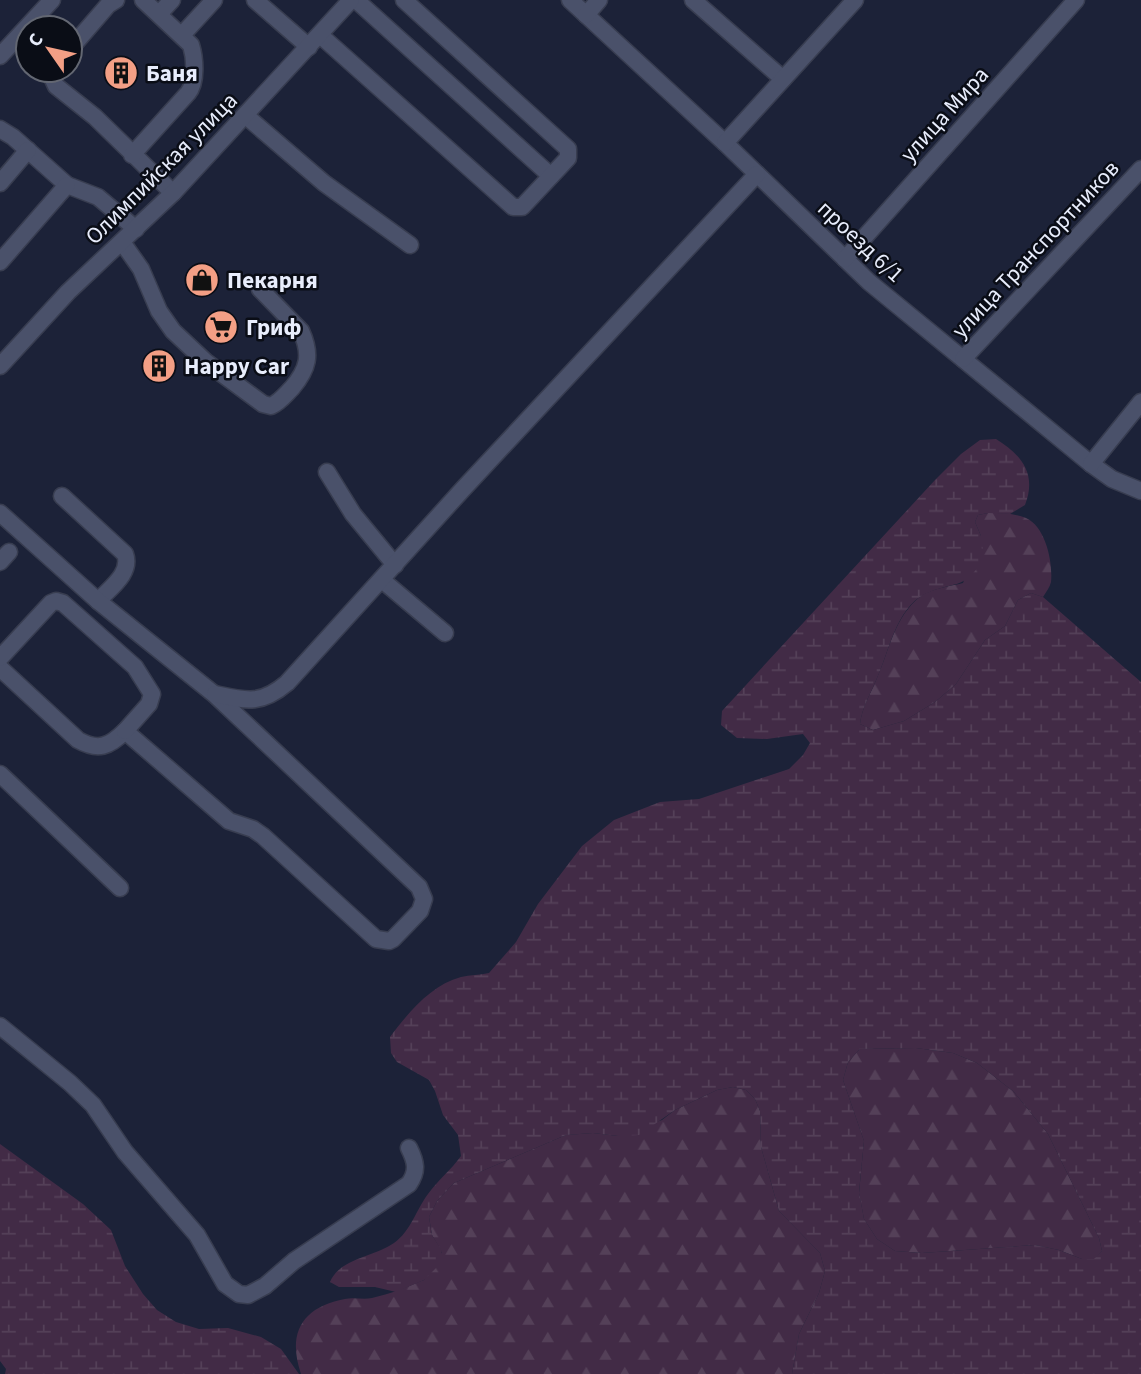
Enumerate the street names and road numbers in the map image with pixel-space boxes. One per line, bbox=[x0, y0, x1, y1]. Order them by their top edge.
street label: улица Мира bbox=[892, 59, 996, 169]
street label: Олимпийская улица bbox=[78, 85, 245, 252]
street label: улица Транспортников bbox=[944, 153, 1127, 346]
street label: проезд 6/1 bbox=[810, 193, 911, 290]

